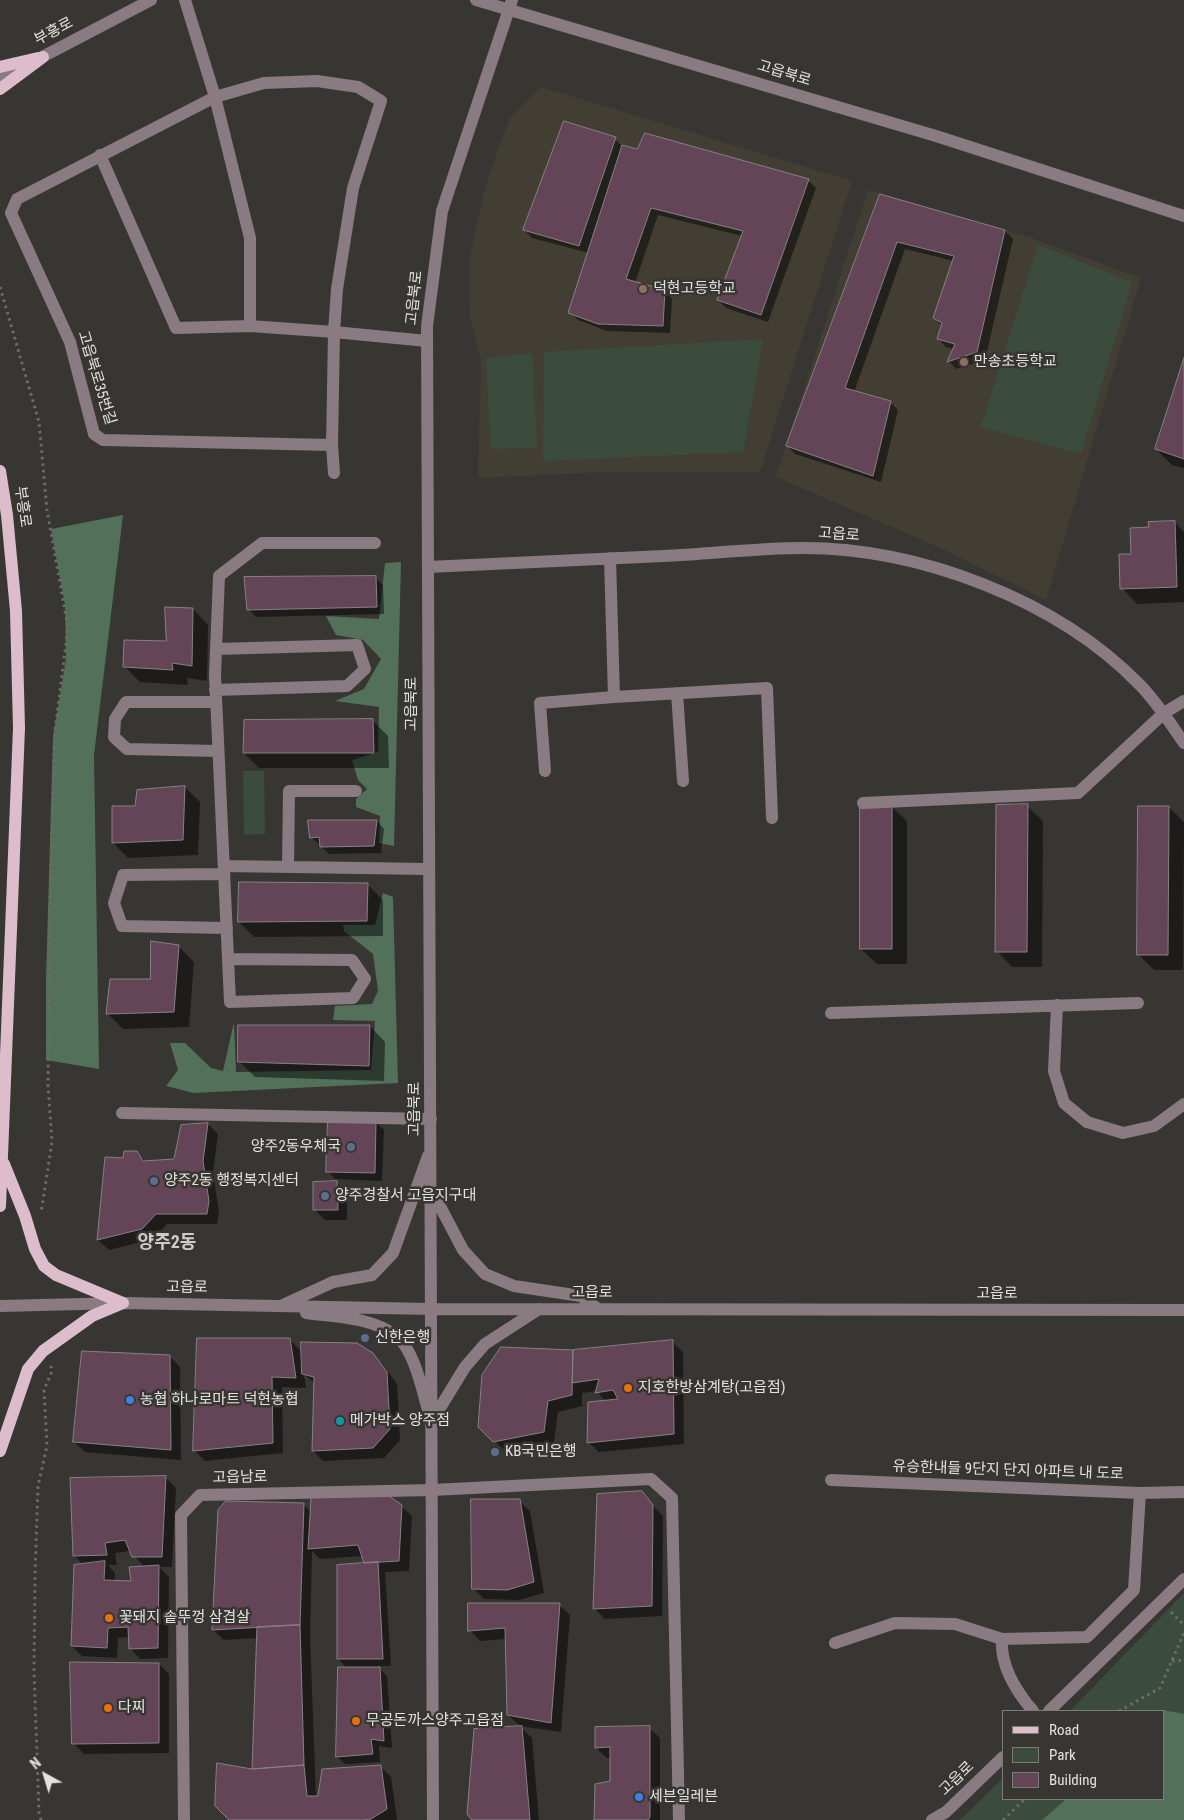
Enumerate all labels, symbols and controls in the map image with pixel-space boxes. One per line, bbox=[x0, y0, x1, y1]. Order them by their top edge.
street label: 부흥로 bbox=[31, 14, 77, 50]
street label: 고읍북로 bbox=[755, 57, 813, 91]
street label: 고읍북로 bbox=[403, 270, 427, 326]
place label: 덕현고등학교 bbox=[653, 280, 736, 298]
marker: 덕현고등학교 bbox=[637, 283, 649, 295]
street label: 고읍북로35번길 bbox=[73, 329, 119, 427]
place label: 만송초등학교 bbox=[974, 353, 1057, 371]
marker: 만송초등학교 bbox=[958, 356, 970, 368]
street label: 부흥로 bbox=[10, 485, 34, 529]
street label: 고읍로 bbox=[818, 525, 860, 545]
street label: 고읍북로 bbox=[403, 676, 421, 732]
street label: 고읍북로 bbox=[406, 1081, 424, 1137]
place label: 양주2동우체국 bbox=[251, 1138, 341, 1156]
marker: 양주2동우체국 bbox=[345, 1141, 357, 1153]
place label: 양주2동 행정복지센터 bbox=[164, 1172, 299, 1190]
marker: 양주2동 행정복지센터 bbox=[148, 1175, 160, 1187]
place label: 양주경찰서 고읍지구대 bbox=[335, 1187, 476, 1205]
marker: 양주경찰서 고읍지구대 bbox=[319, 1190, 331, 1202]
district label: 양주2동 bbox=[138, 1232, 196, 1254]
street label: 고읍로 bbox=[166, 1279, 208, 1297]
street label: 고읍로 bbox=[571, 1284, 613, 1302]
street label: 고읍로 bbox=[976, 1285, 1018, 1303]
place label: 신한은행 bbox=[375, 1329, 430, 1347]
marker: 신한은행 bbox=[359, 1332, 371, 1344]
place label: 지호한방삼계탕(고읍점) bbox=[638, 1379, 785, 1397]
marker: 지호한방삼계탕(고읍점) bbox=[622, 1382, 634, 1394]
place label: 농협 하나로마트 덕현농협 bbox=[140, 1391, 299, 1409]
marker: 농협 하나로마트 덕현농협 bbox=[124, 1394, 136, 1406]
place label: 메가박스 양주점 bbox=[350, 1412, 450, 1430]
marker: 메가박스 양주점 bbox=[334, 1415, 346, 1427]
place label: KB국민은행 bbox=[505, 1443, 577, 1461]
marker: KB국민은행 bbox=[489, 1446, 501, 1458]
street label: 유승한내들 9단지 단지 아파트 내 도로 bbox=[892, 1458, 1124, 1484]
street label: 고읍남로 bbox=[212, 1469, 268, 1487]
place label: 꽃돼지 솥뚜껑 삼겹살 bbox=[119, 1609, 250, 1627]
marker: 꽃돼지 솥뚜껑 삼겹살 bbox=[103, 1612, 115, 1624]
place label: 다찌 bbox=[118, 1699, 146, 1717]
marker: 다찌 bbox=[102, 1702, 114, 1714]
legend bbox=[1002, 1710, 1164, 1800]
place label: 무공돈까스양주고읍점 bbox=[366, 1712, 504, 1730]
marker: 무공돈까스양주고읍점 bbox=[350, 1715, 362, 1727]
text: Road bbox=[1049, 1721, 1079, 1739]
text: Park bbox=[1049, 1746, 1076, 1764]
north arrow bbox=[20, 1750, 70, 1800]
text: N bbox=[27, 1754, 44, 1772]
street label: 고읍로 bbox=[936, 1758, 978, 1800]
text: Building bbox=[1049, 1771, 1097, 1789]
place label: 세븐일레븐 bbox=[649, 1788, 718, 1806]
marker: 세븐일레븐 bbox=[633, 1791, 645, 1803]

